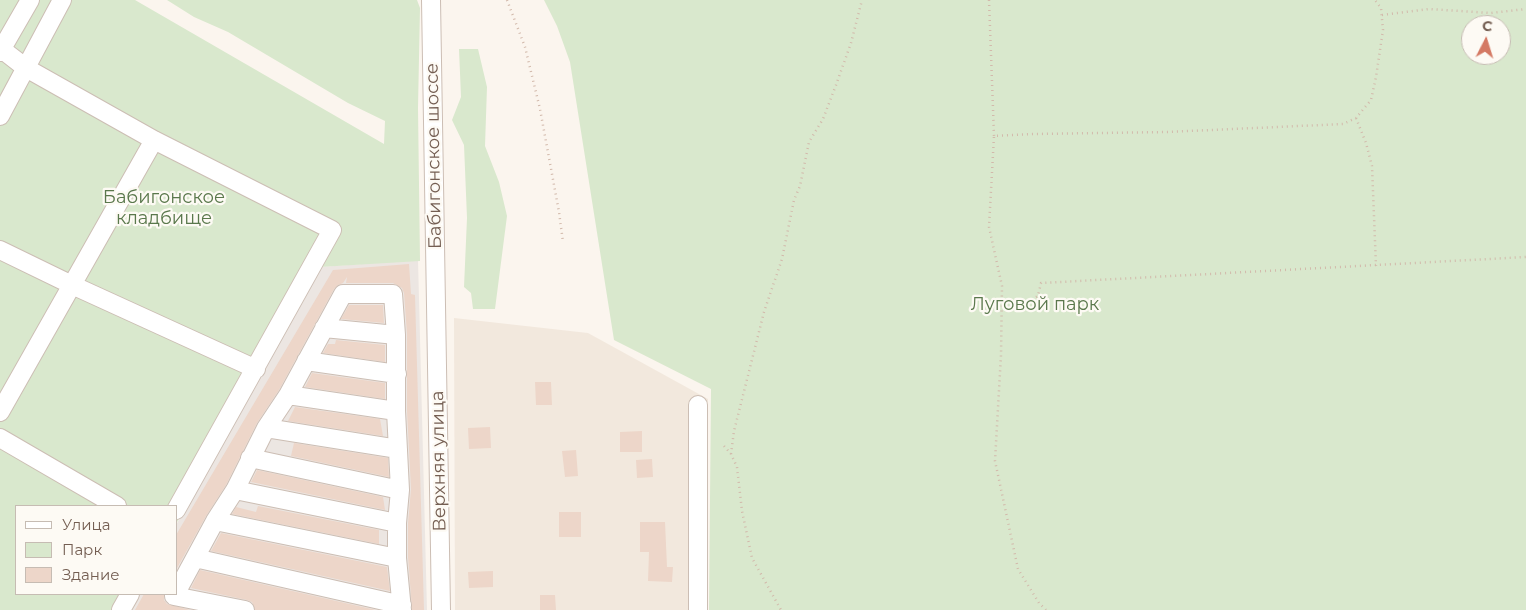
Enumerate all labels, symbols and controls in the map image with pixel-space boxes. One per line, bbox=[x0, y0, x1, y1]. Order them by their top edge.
north arrow bbox=[1461, 15, 1511, 65]
text: С bbox=[1481, 17, 1493, 35]
street label: Бабигонское шоссе bbox=[422, 63, 446, 249]
park label: Бабигонское кладбище bbox=[103, 187, 225, 230]
park label: Луговой парк bbox=[971, 294, 1099, 316]
street label: Верхняя улица bbox=[427, 390, 451, 532]
legend bbox=[15, 505, 178, 595]
text: Улица bbox=[62, 515, 110, 534]
text: Парк bbox=[62, 540, 102, 559]
text: Здание bbox=[62, 565, 120, 584]

